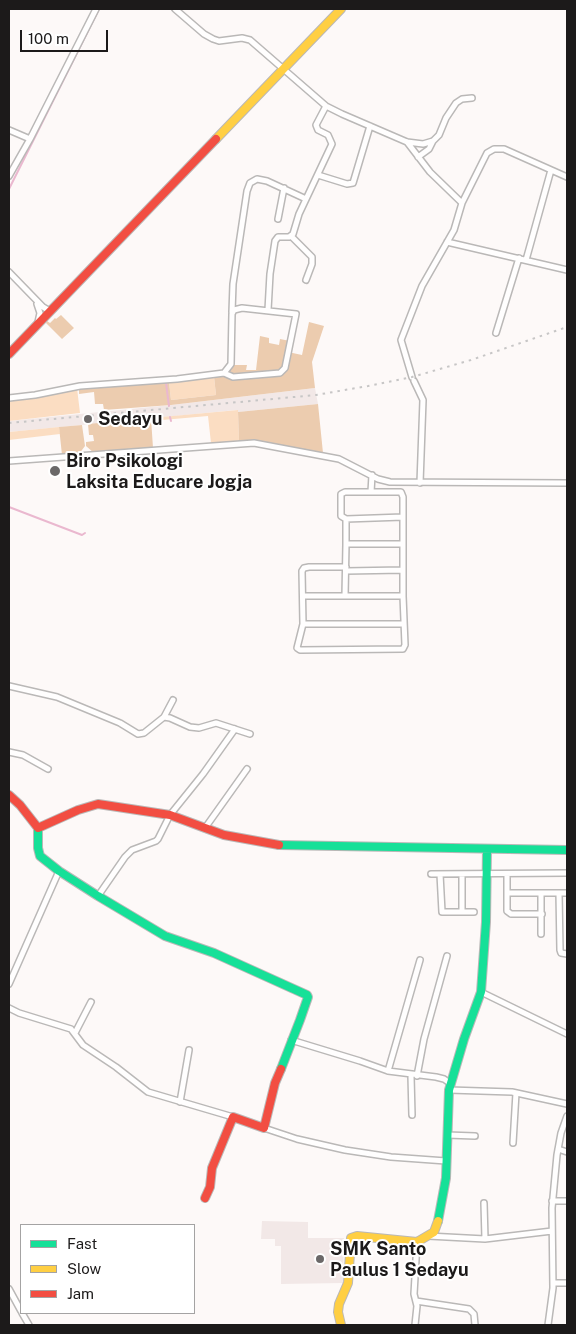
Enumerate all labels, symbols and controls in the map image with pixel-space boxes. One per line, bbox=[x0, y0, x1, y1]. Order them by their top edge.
scale bar bbox=[22, 20, 110, 52]
text: 100 m bbox=[28, 30, 69, 47]
place label: Sedayu bbox=[98, 408, 162, 430]
marker: Sedayu bbox=[82, 413, 94, 425]
place label: Biro Psikologi Laksita Educare Jogja bbox=[66, 450, 252, 492]
marker: Biro Psikologi Laksita Educare Jogja bbox=[48, 464, 62, 478]
legend bbox=[20, 1224, 195, 1314]
text: Fast bbox=[67, 1235, 97, 1252]
place label: SMK Santo Paulus 1 Sedayu bbox=[330, 1238, 469, 1280]
marker: SMK Santo Paulus 1 Sedayu bbox=[314, 1253, 326, 1265]
text: Slow bbox=[67, 1260, 101, 1277]
text: Jam bbox=[67, 1285, 94, 1302]

